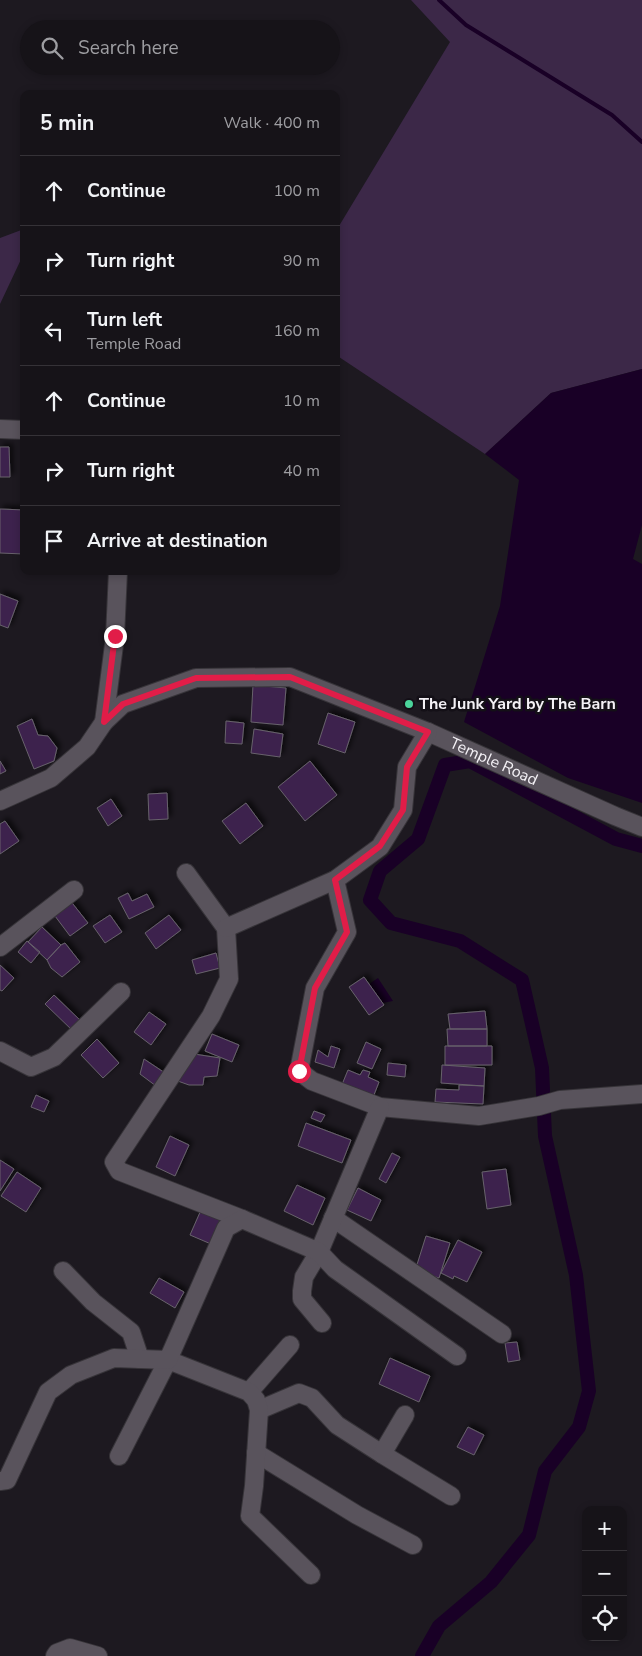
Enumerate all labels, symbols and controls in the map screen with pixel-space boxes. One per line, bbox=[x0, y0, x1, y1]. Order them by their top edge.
search box bbox=[20, 20, 340, 75]
icon: search bbox=[38, 34, 66, 62]
text: Search here bbox=[78, 35, 179, 61]
text: 5 min bbox=[40, 109, 94, 137]
text: Walk · 400 m bbox=[224, 112, 320, 134]
icon: ahead bbox=[40, 177, 68, 205]
text: Continue bbox=[87, 178, 166, 204]
text: 100 m bbox=[273, 180, 320, 202]
icon: right bbox=[40, 247, 68, 275]
text: Turn right bbox=[87, 248, 174, 274]
text: 90 m bbox=[283, 250, 320, 272]
text: Turn left bbox=[87, 307, 162, 333]
icon: left bbox=[40, 317, 68, 345]
text: 160 m bbox=[273, 320, 320, 342]
text: Temple Road bbox=[87, 333, 181, 355]
icon: ahead bbox=[40, 387, 68, 415]
text: Continue bbox=[87, 388, 166, 414]
text: 10 m bbox=[283, 390, 320, 412]
icon: right bbox=[40, 457, 68, 485]
text: Turn right bbox=[87, 458, 174, 484]
text: 40 m bbox=[283, 460, 320, 482]
icon: arrive bbox=[40, 527, 68, 555]
text: Arrive at destination bbox=[87, 528, 268, 554]
route end bbox=[104, 625, 127, 648]
place label: The Junk Yard by The Barn bbox=[419, 693, 616, 715]
marker: The Junk Yard by The Barn bbox=[403, 698, 415, 710]
street label: Temple Road bbox=[446, 732, 541, 791]
route start bbox=[288, 1060, 311, 1083]
map controls bbox=[582, 1506, 627, 1641]
button: + bbox=[582, 1506, 627, 1551]
button: − bbox=[582, 1551, 627, 1596]
button: locate bbox=[582, 1596, 627, 1641]

